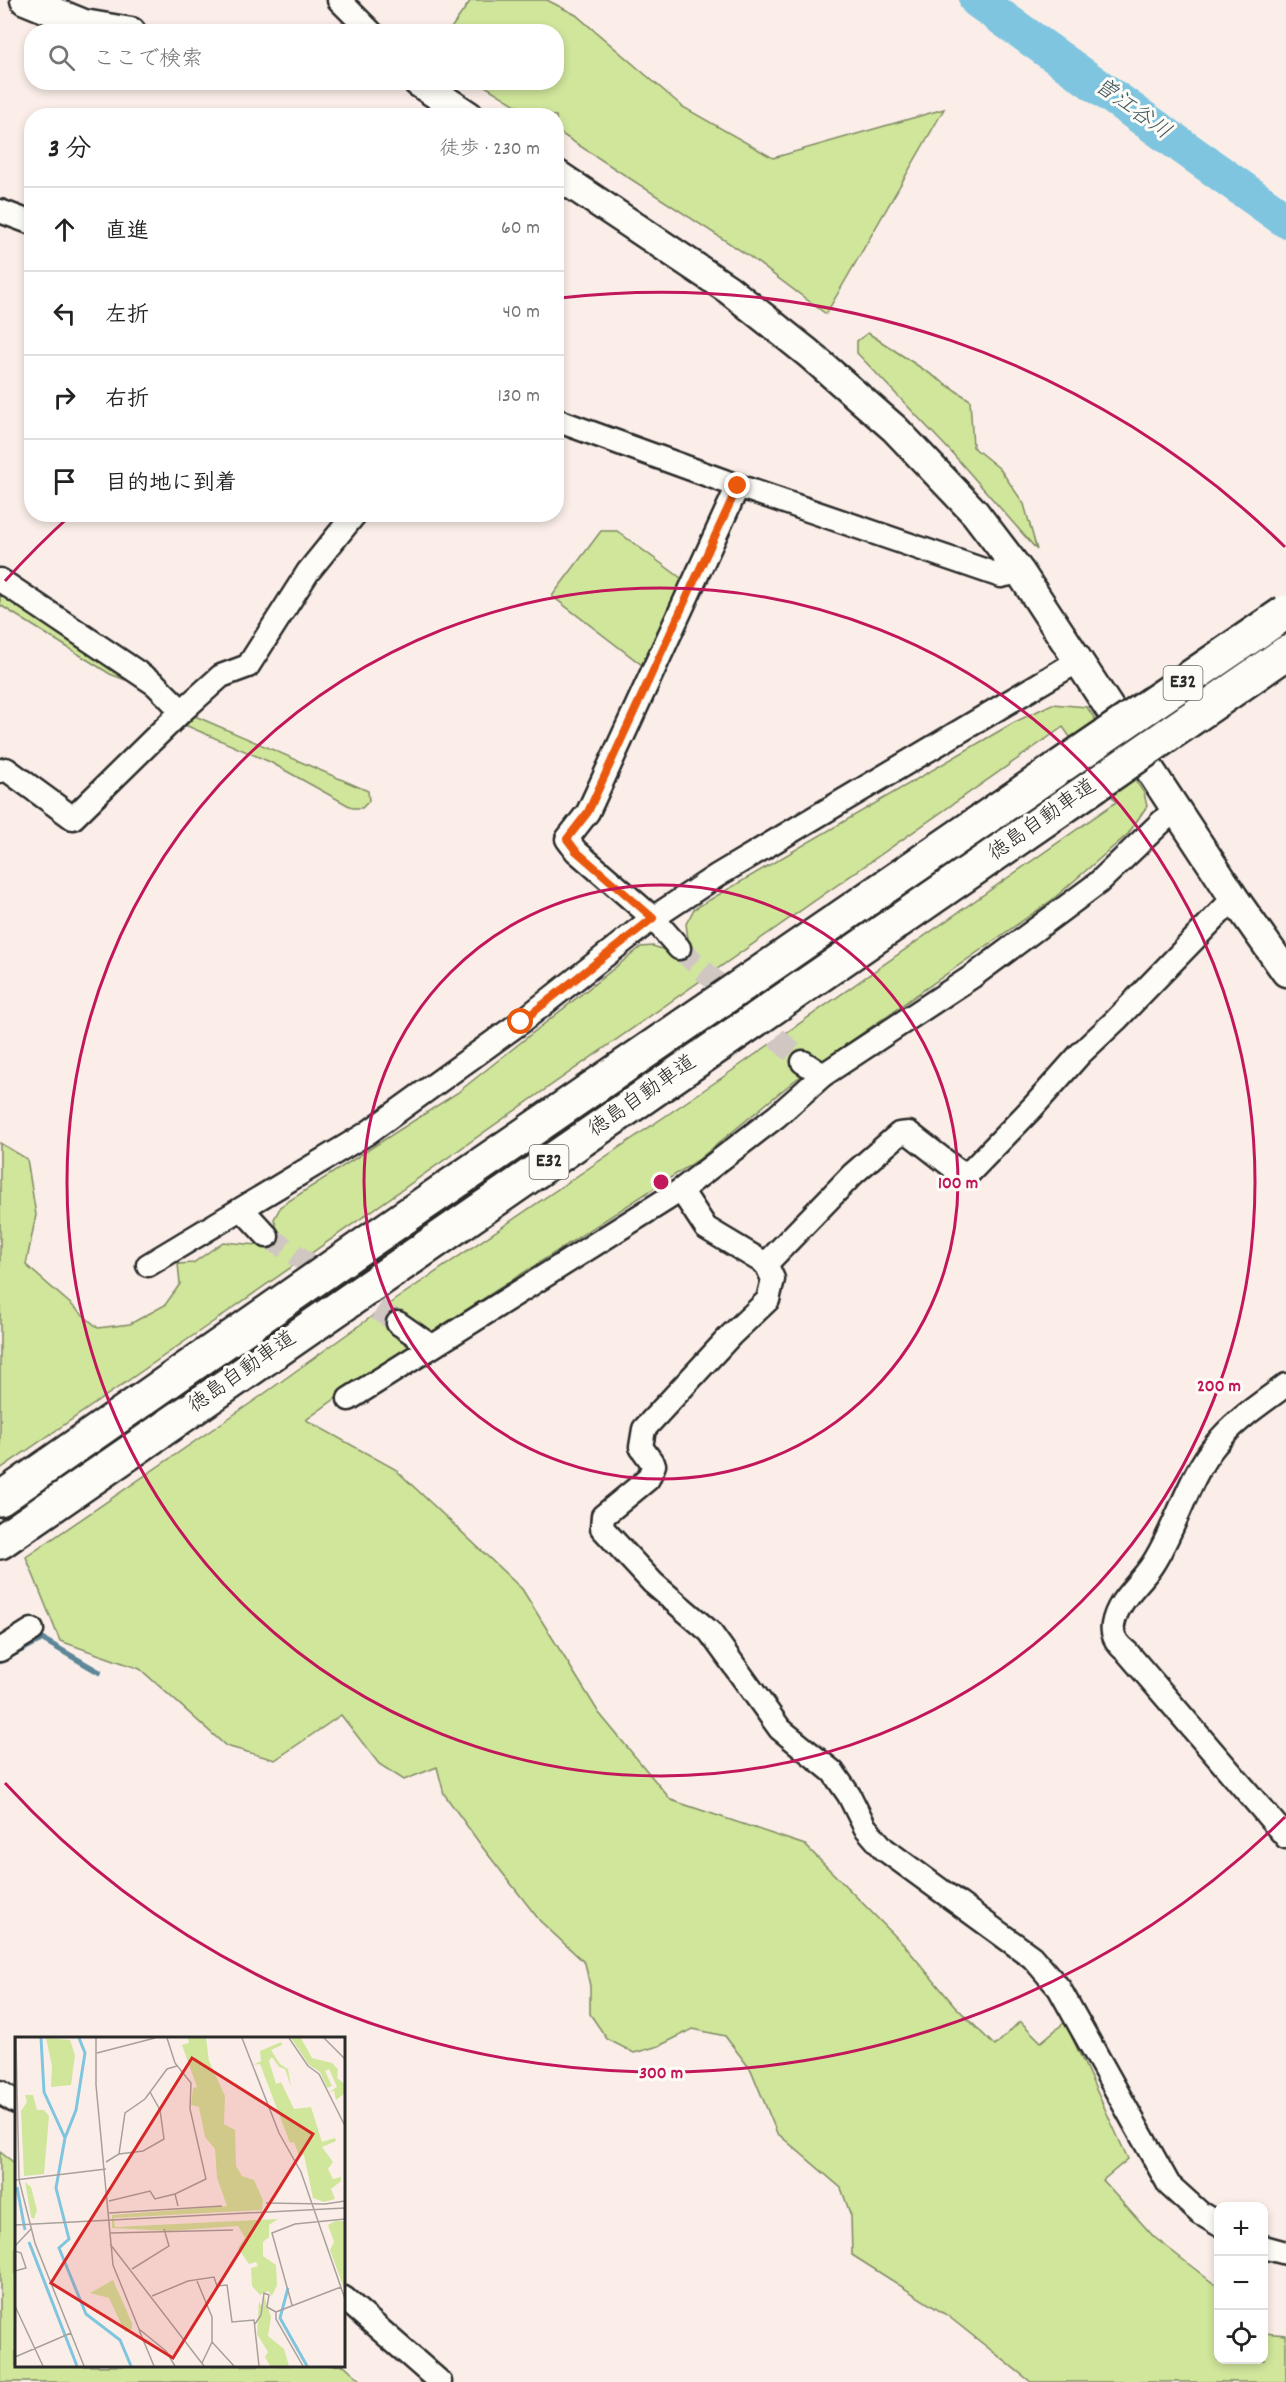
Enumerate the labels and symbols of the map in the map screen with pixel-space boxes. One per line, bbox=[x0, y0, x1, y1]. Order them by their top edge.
water label: 曽江谷川 bbox=[1087, 72, 1177, 148]
route end bbox=[724, 472, 750, 498]
road number: E32 bbox=[1164, 666, 1202, 700]
street label: 徳島自動車道 bbox=[983, 773, 1103, 869]
route start bbox=[507, 1008, 533, 1034]
street label: 徳島自動車道 bbox=[583, 1049, 703, 1145]
road number: E32 bbox=[530, 1145, 568, 1179]
centre of rings bbox=[651, 1172, 671, 1192]
text: 100 m bbox=[938, 1172, 978, 1197]
street label: 徳島自動車道 bbox=[183, 1325, 303, 1421]
text: 200 m bbox=[1197, 1375, 1241, 1400]
inset map bbox=[15, 2037, 345, 2367]
text: 300 m bbox=[639, 2062, 683, 2087]

